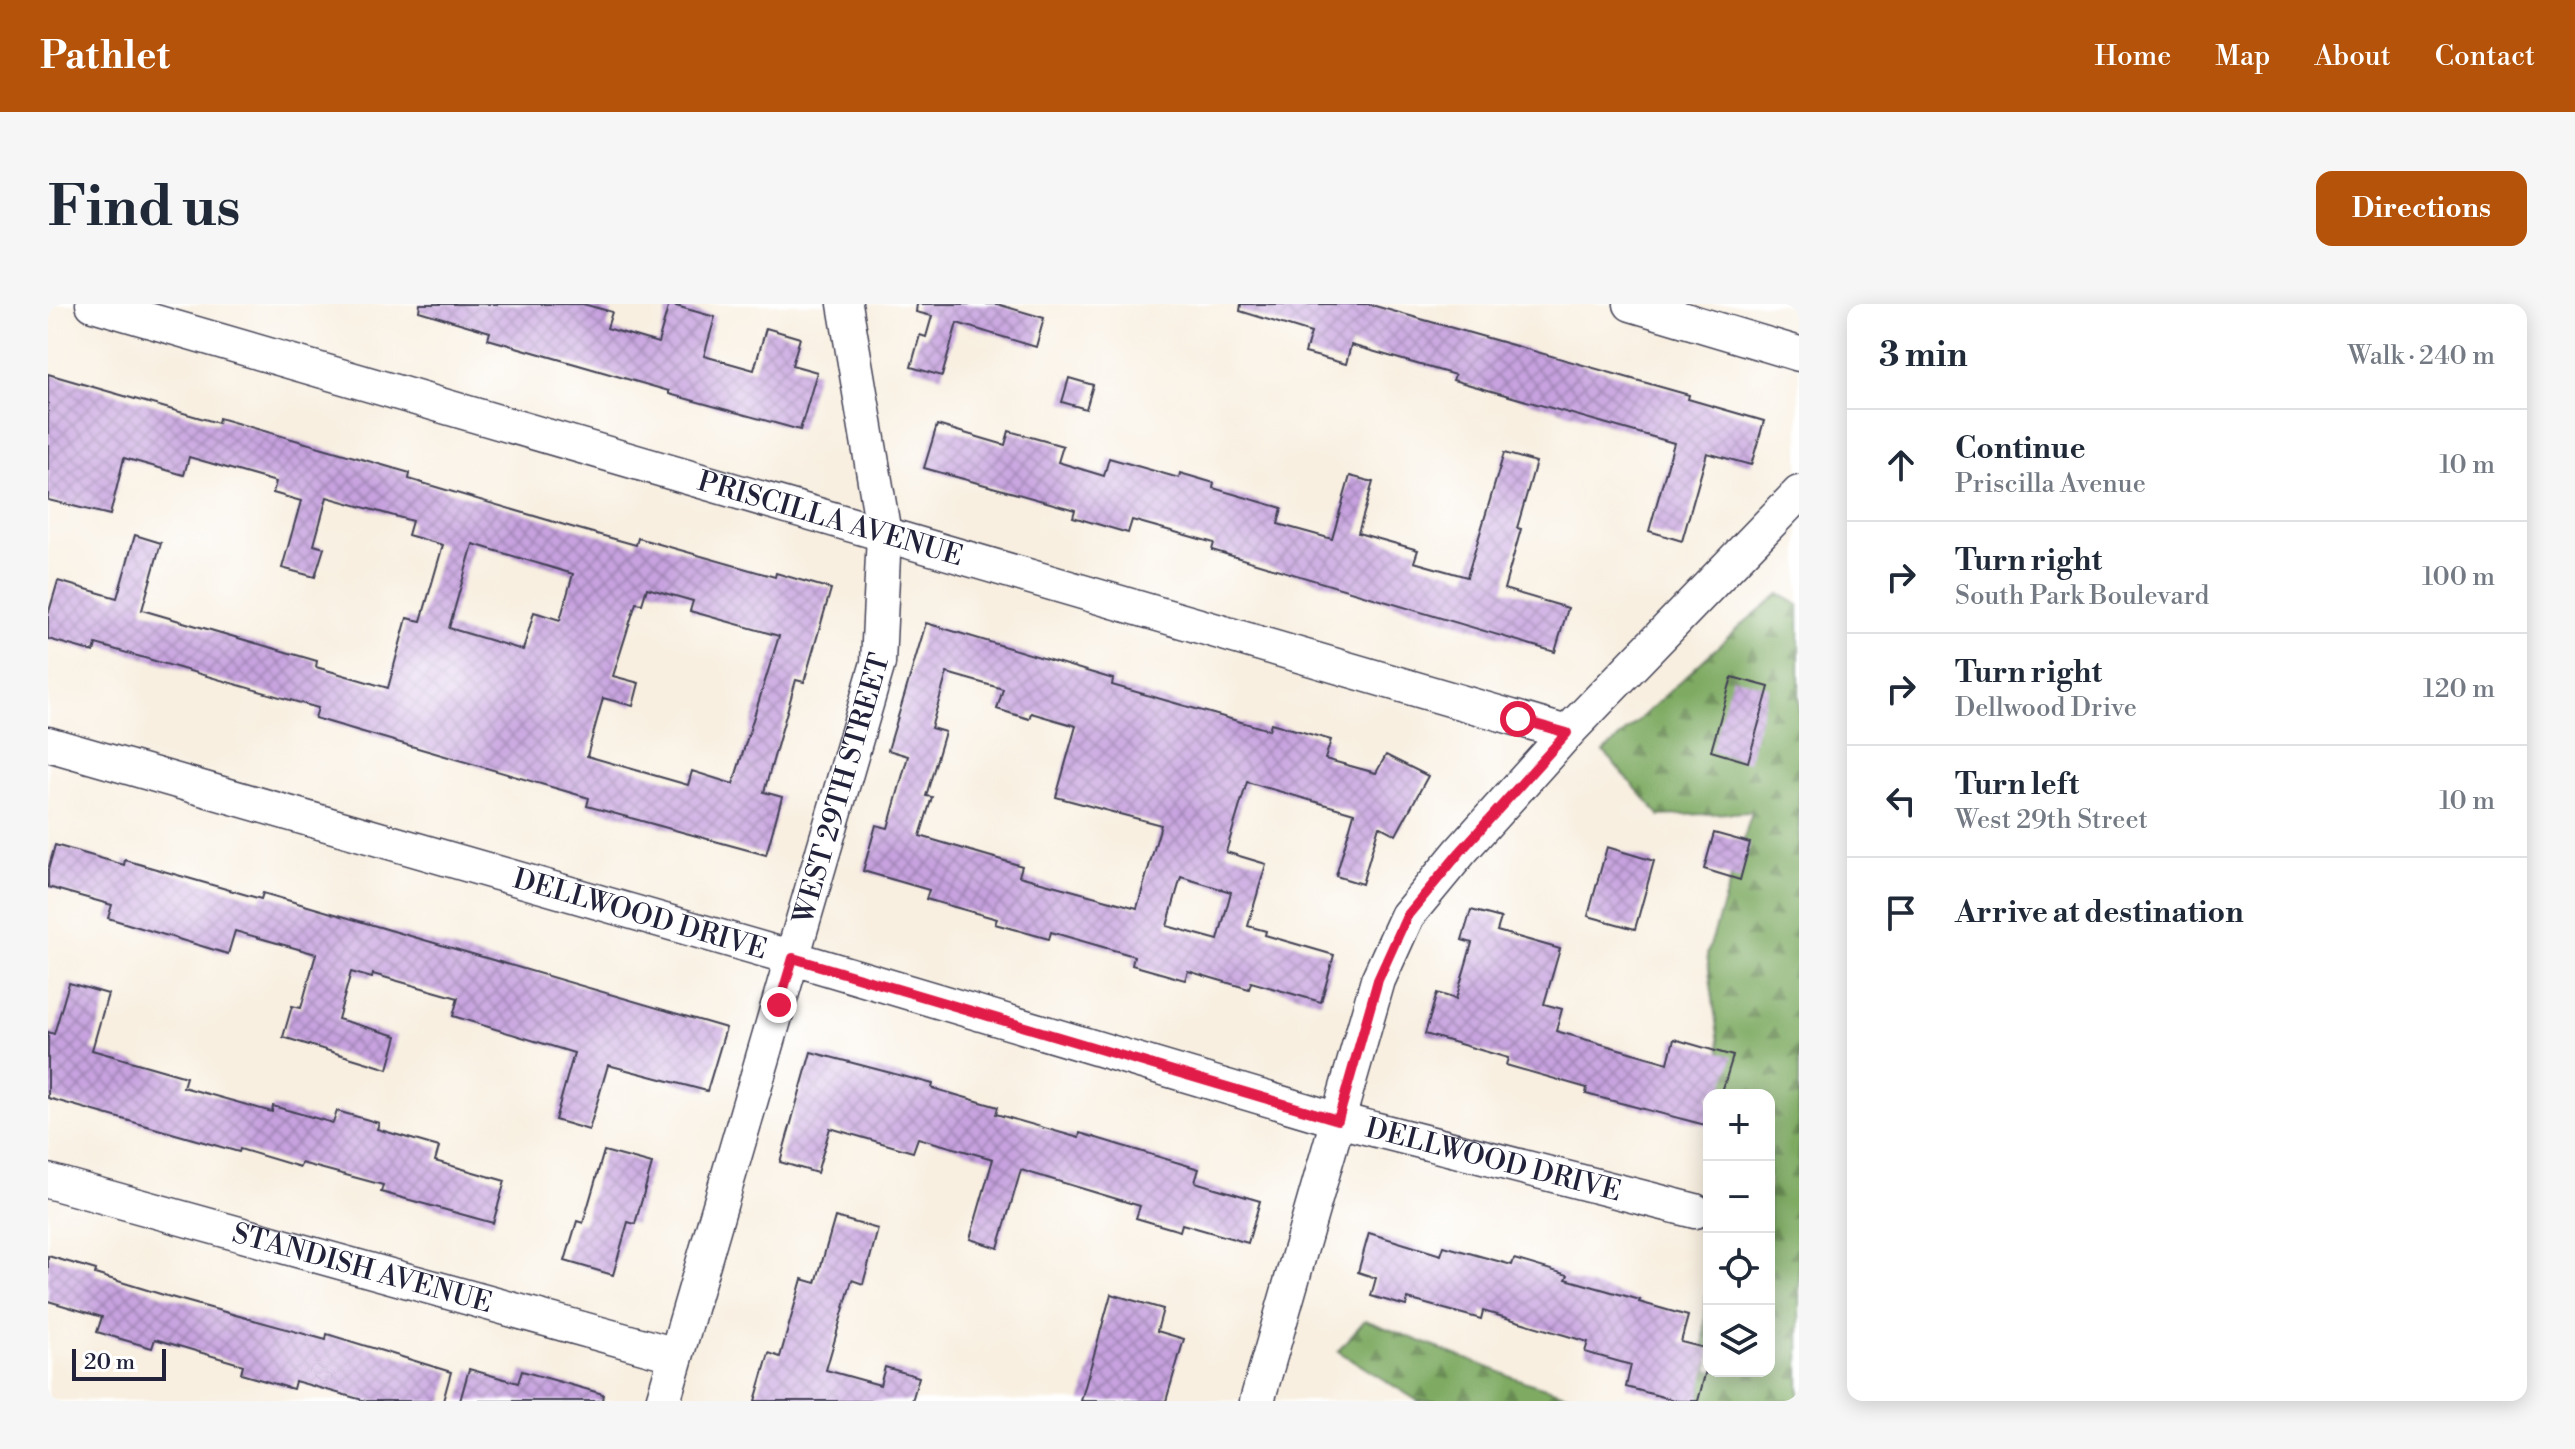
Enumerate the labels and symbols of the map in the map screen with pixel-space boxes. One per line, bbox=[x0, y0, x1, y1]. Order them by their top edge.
street label: PRISCILLA AVENUE bbox=[694, 463, 967, 574]
street label: WEST 29TH STREET bbox=[785, 649, 897, 929]
route start bbox=[1500, 701, 1536, 737]
street label: DELLWOOD DRIVE bbox=[509, 861, 771, 967]
route end bbox=[761, 987, 797, 1023]
street label: DELLWOOD DRIVE bbox=[1362, 1110, 1625, 1209]
street label: STANDISH AVENUE bbox=[228, 1215, 496, 1321]
scale bar bbox=[72, 1345, 166, 1381]

